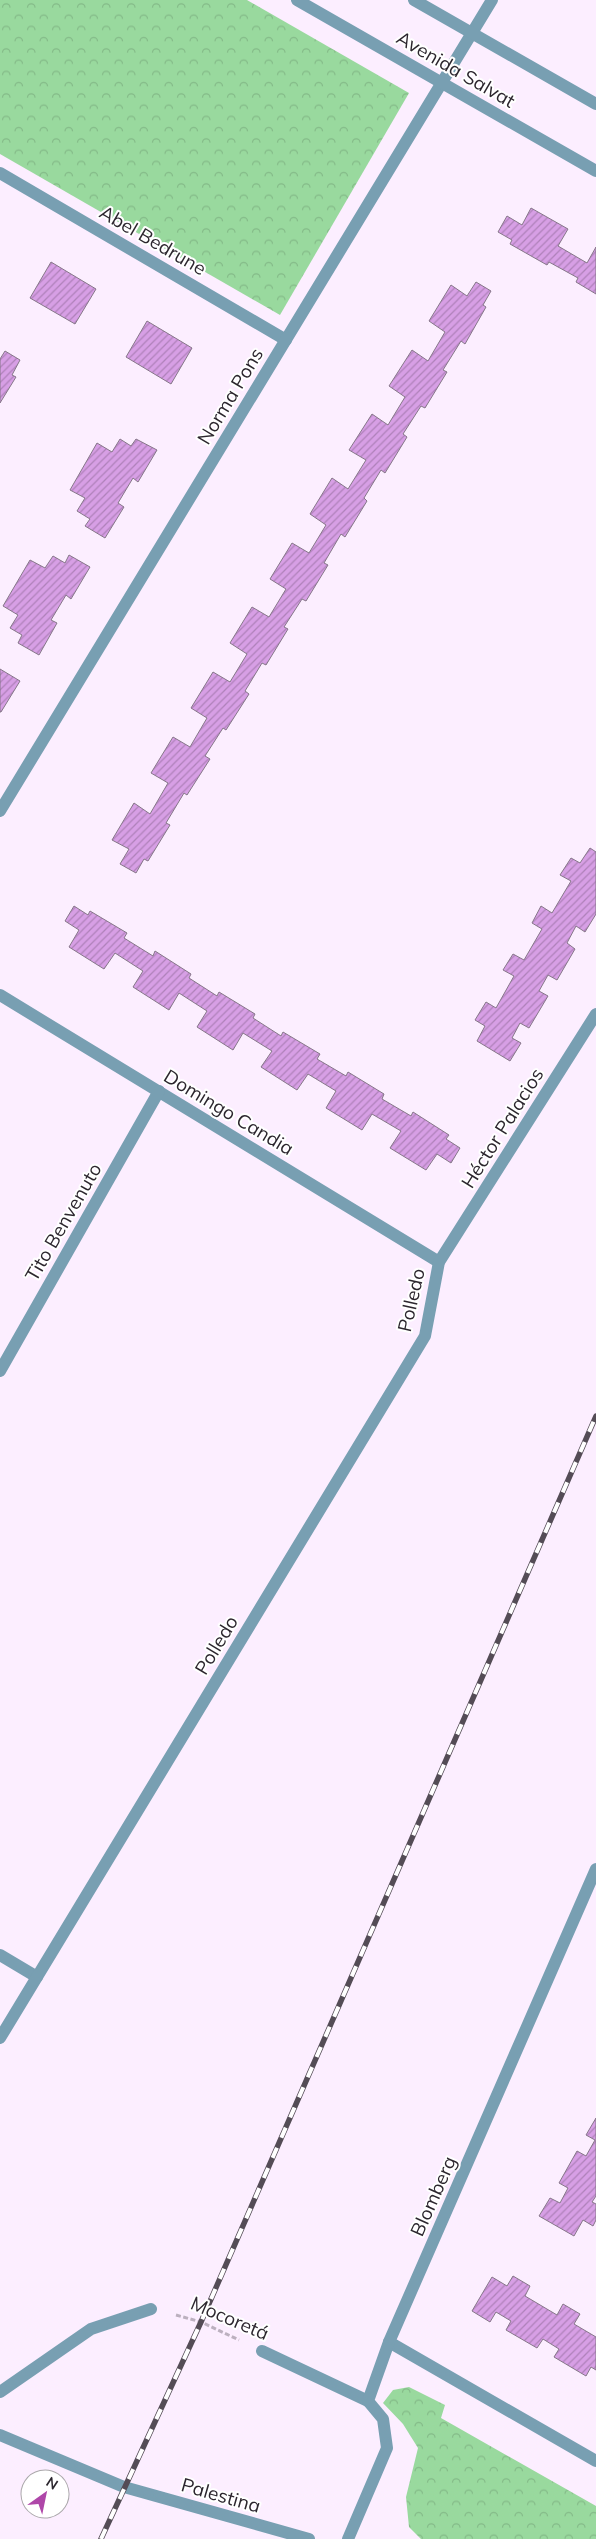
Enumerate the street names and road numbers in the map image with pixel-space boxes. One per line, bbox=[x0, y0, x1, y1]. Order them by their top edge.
street label: Avenida Salvat bbox=[392, 25, 520, 113]
street label: Abel Bedrune bbox=[95, 200, 211, 280]
street label: Norma Pons bbox=[192, 343, 268, 449]
street label: Domingo Candia bbox=[160, 1064, 298, 1160]
street label: Héctor Palacios bbox=[456, 1064, 548, 1192]
street label: Tito Benvenuto bbox=[19, 1159, 107, 1285]
street label: Polledo bbox=[392, 1266, 430, 1334]
street label: Polledo bbox=[189, 1611, 243, 1679]
street label: Blomberg bbox=[405, 2152, 461, 2240]
street label: Mocoretá bbox=[187, 2291, 273, 2345]
street label: Palestina bbox=[179, 2472, 263, 2518]

